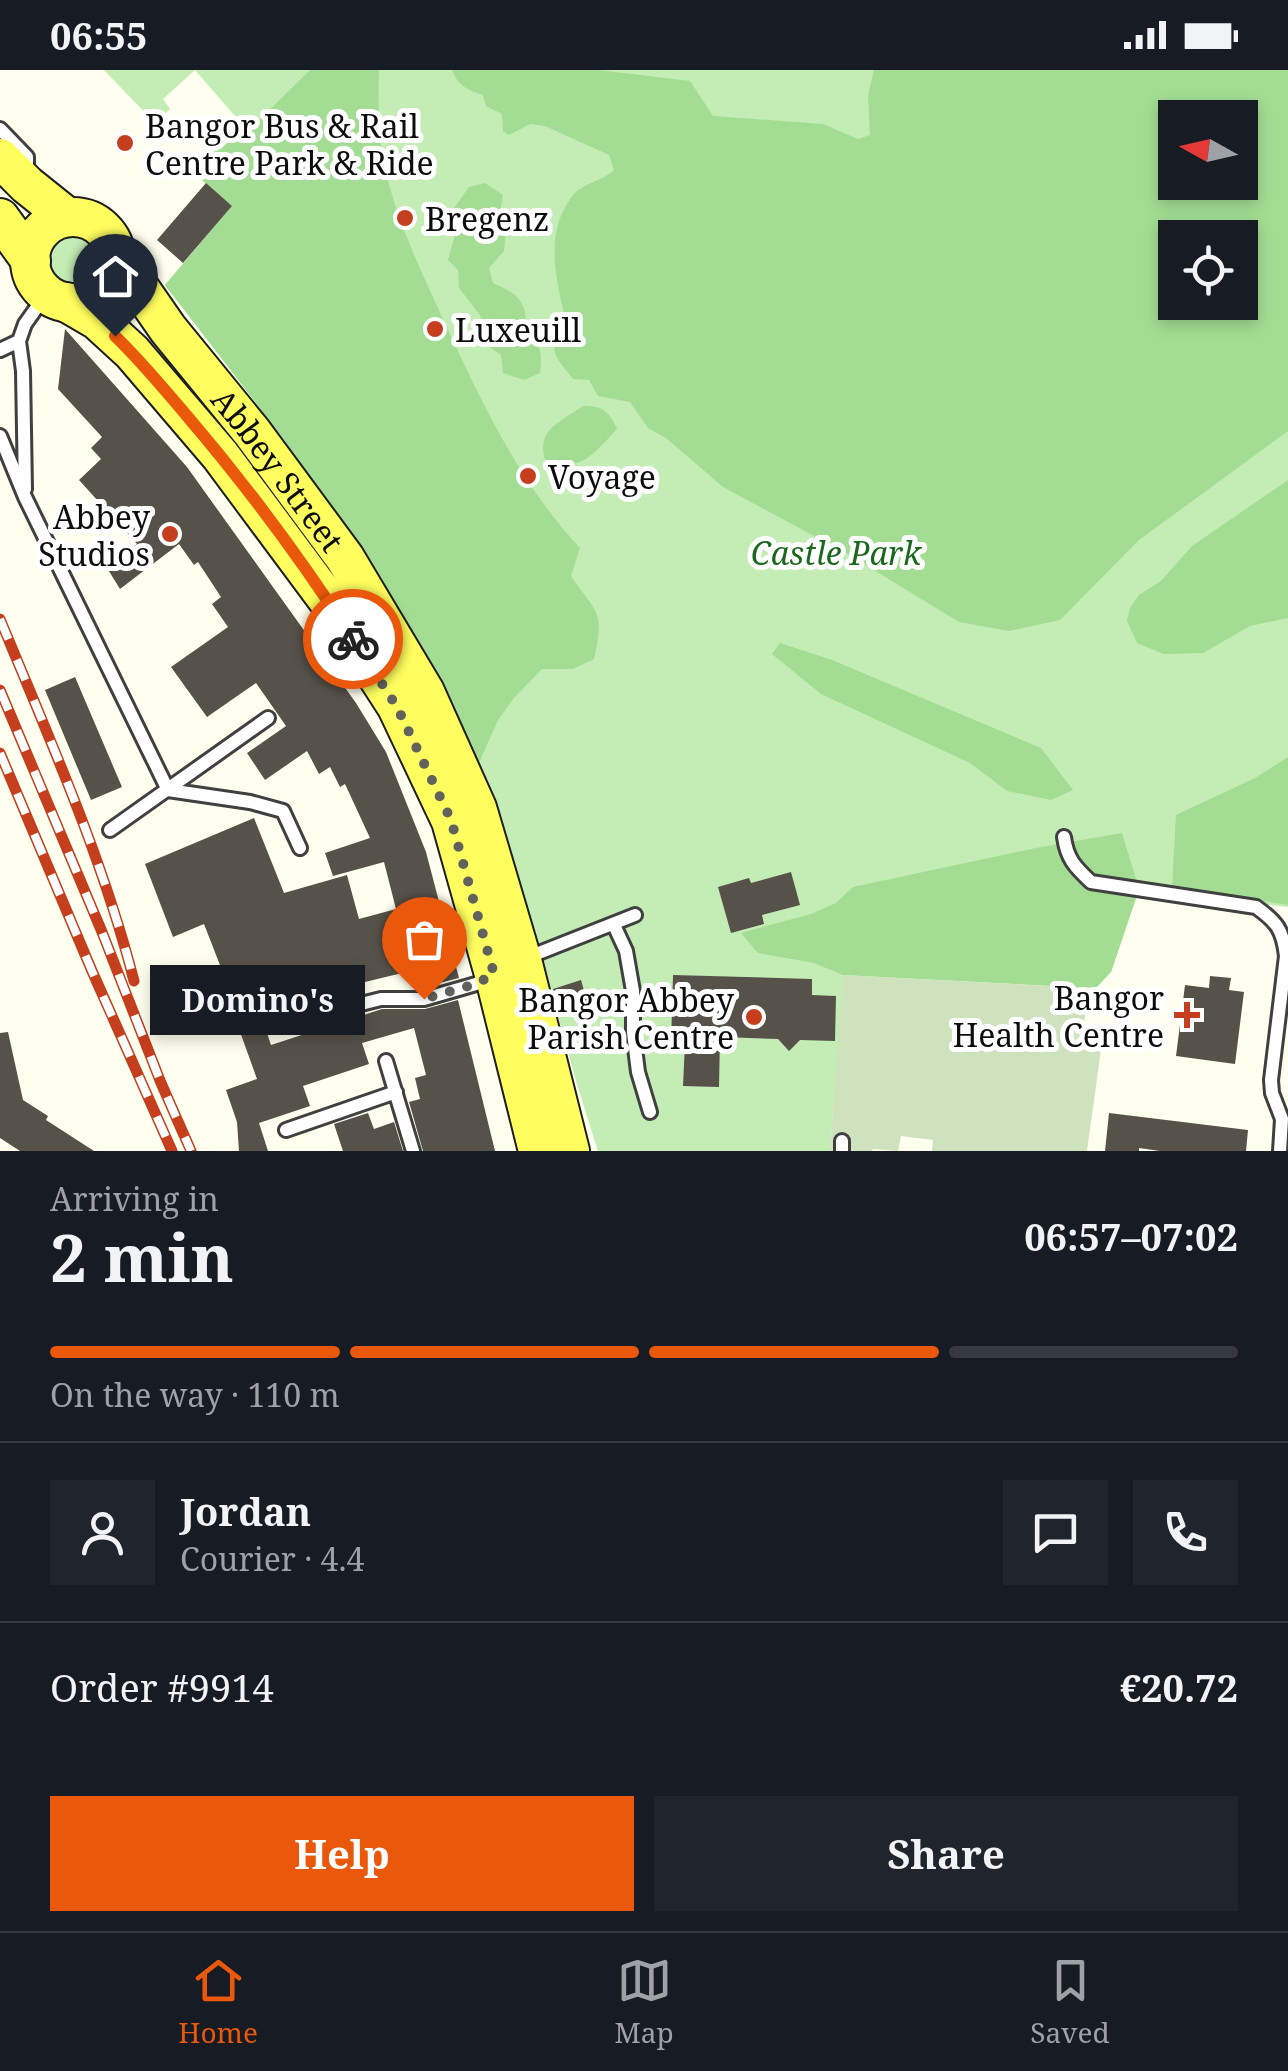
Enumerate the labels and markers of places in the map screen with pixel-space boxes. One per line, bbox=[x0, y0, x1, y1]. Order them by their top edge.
place label: Bangor Bus & Rail Centre Park & Ride bbox=[145, 104, 434, 184]
marker: Bangor Bus & Rail Centre Park & Ride bbox=[114, 132, 136, 154]
place label: Bregenz bbox=[425, 197, 549, 240]
marker: Bregenz bbox=[394, 207, 416, 229]
pin bbox=[73, 234, 158, 337]
place label: Luxeuill bbox=[455, 308, 581, 351]
marker: Luxeuill bbox=[424, 318, 446, 340]
place label: Voyage bbox=[548, 455, 656, 498]
marker: Voyage bbox=[517, 465, 539, 487]
place label: Abbey Studios bbox=[38, 495, 151, 575]
marker: Abbey Studios bbox=[159, 523, 181, 545]
pin bbox=[382, 897, 467, 1000]
callout: Domino's bbox=[149, 964, 364, 1034]
place label: Bangor Health Centre bbox=[953, 976, 1164, 1056]
place label: Bangor Abbey Parish Centre bbox=[518, 978, 735, 1058]
marker: Bangor Health Centre bbox=[1174, 1002, 1200, 1028]
marker: Bangor Abbey Parish Centre bbox=[743, 1006, 765, 1028]

